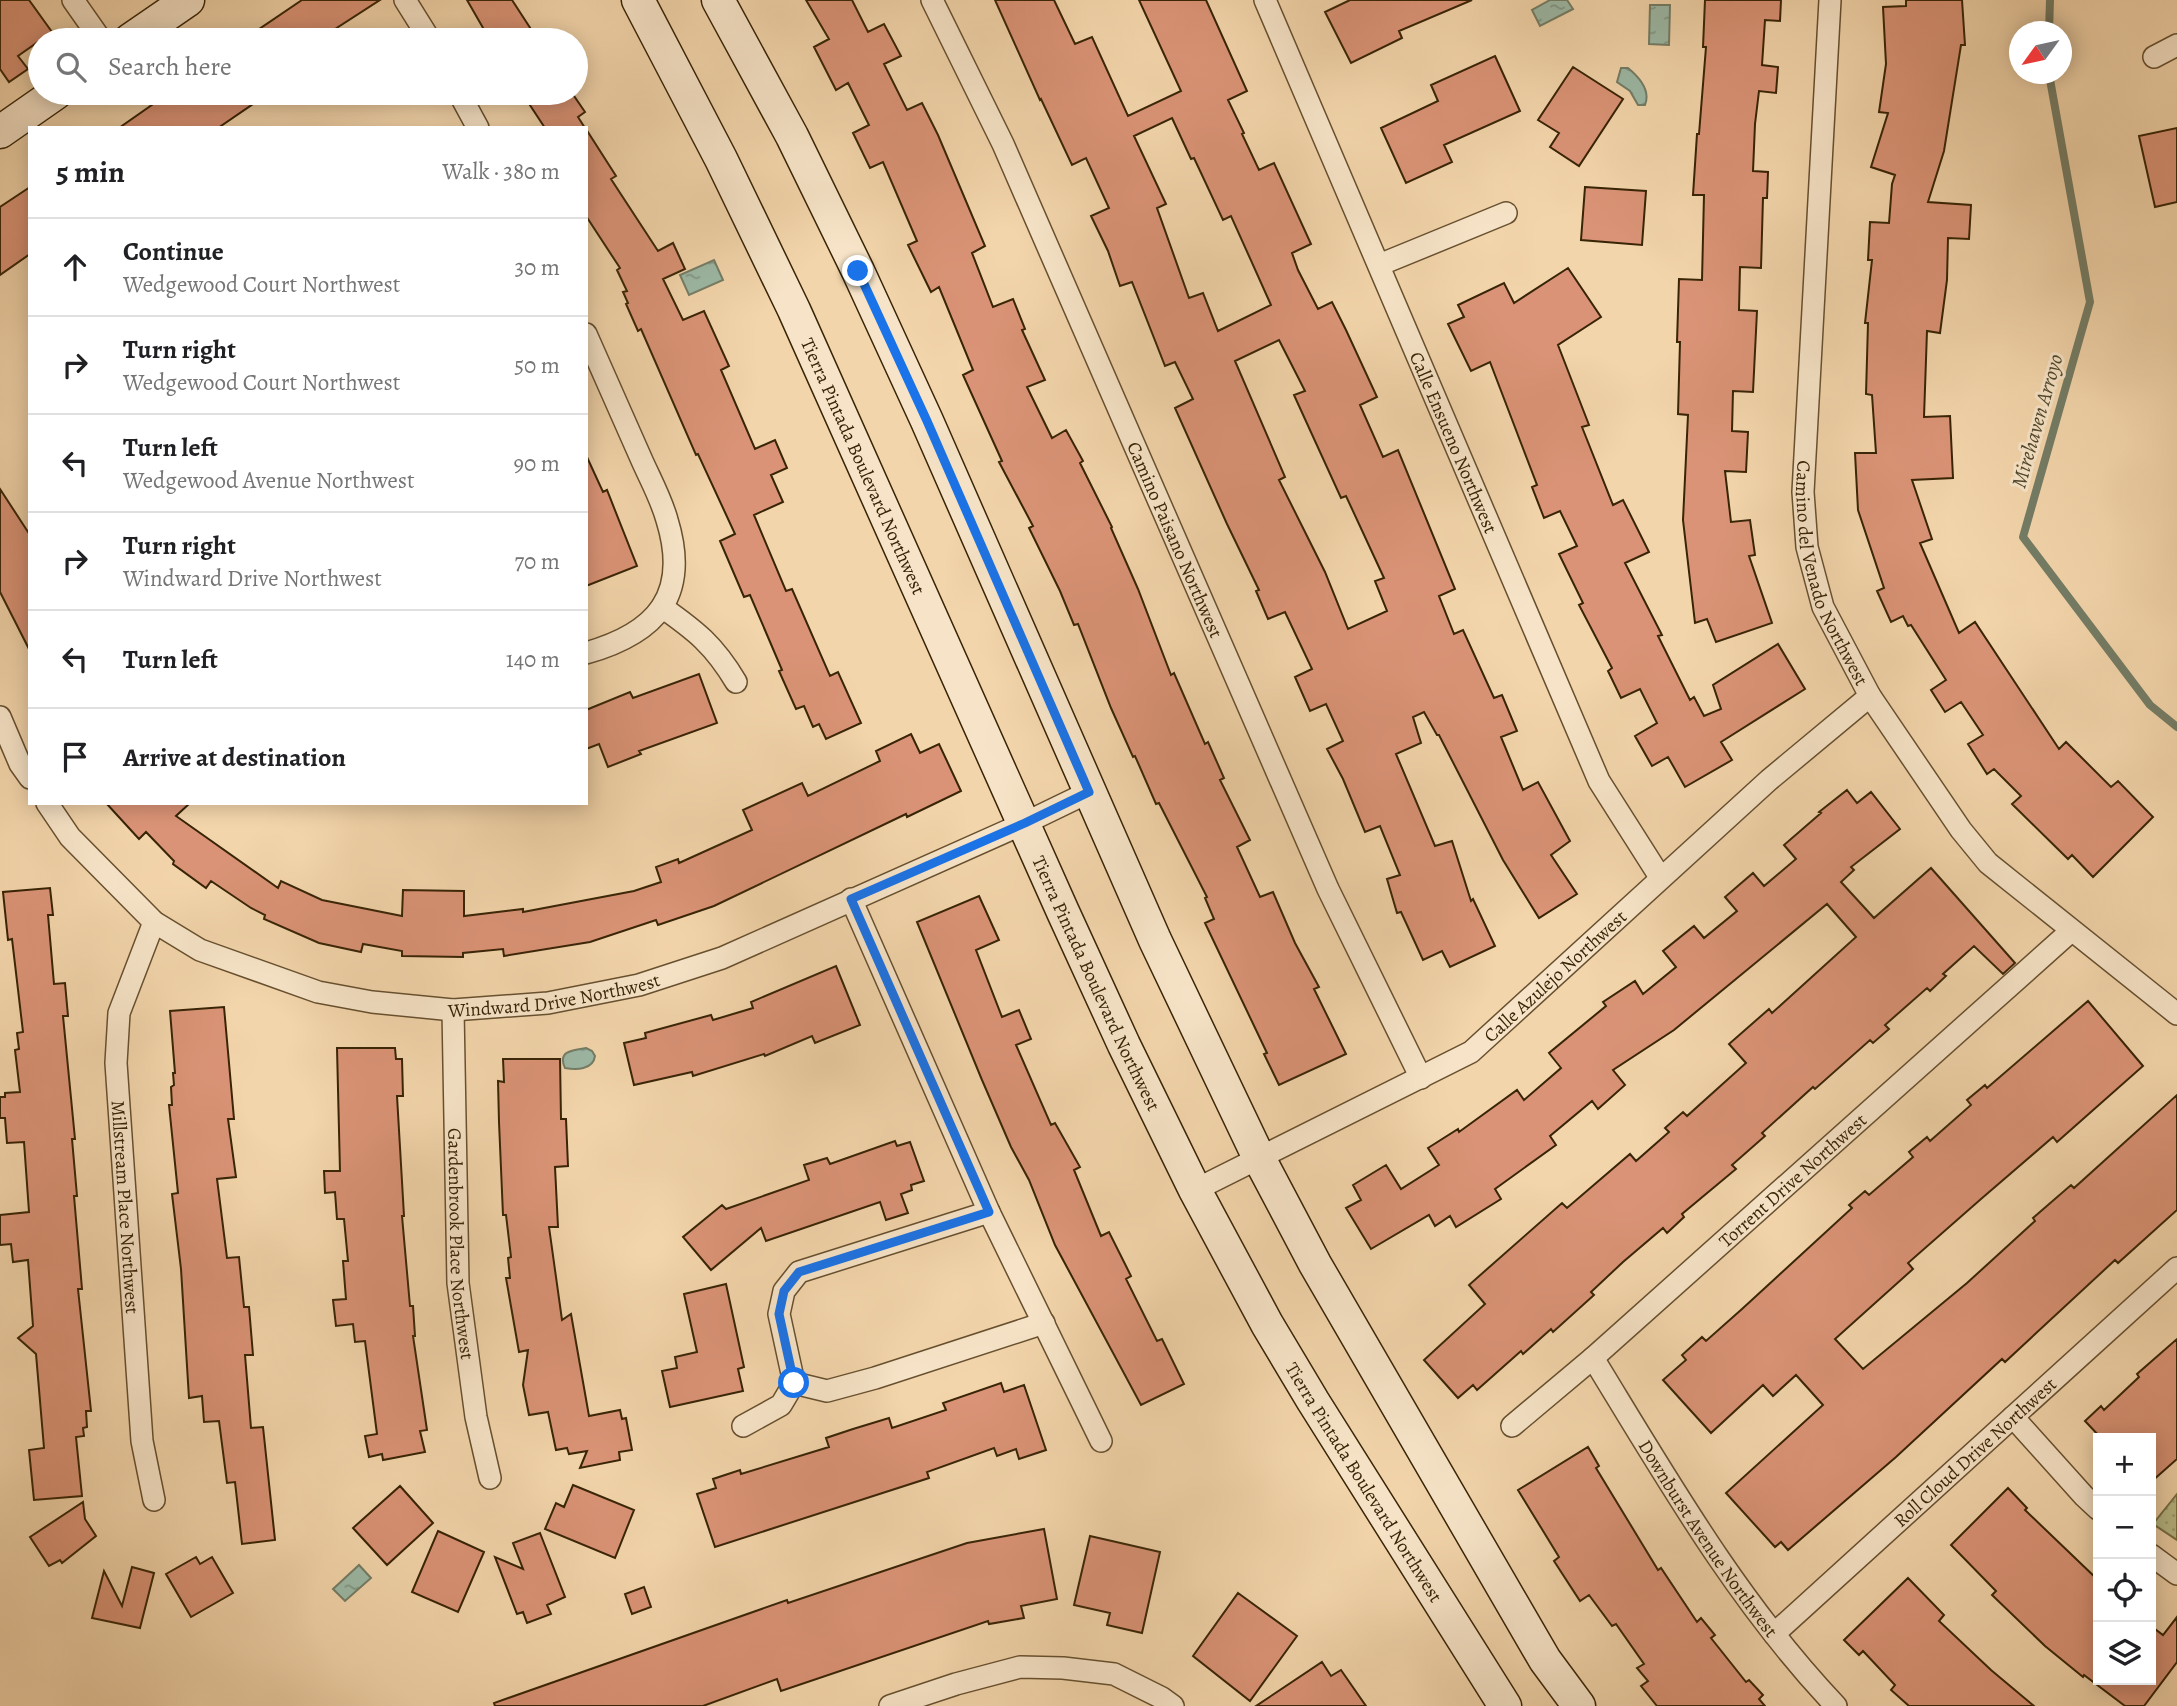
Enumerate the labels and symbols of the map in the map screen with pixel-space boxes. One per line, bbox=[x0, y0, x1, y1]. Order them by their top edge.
north arrow bbox=[2009, 21, 2072, 84]
route end bbox=[842, 255, 873, 286]
street label: Tierra Pintada Boulevard Northwest bbox=[794, 334, 931, 599]
street label: Calle Ensueno Northwest bbox=[1403, 348, 1504, 537]
water label: Mirehaven Arroyo bbox=[2005, 351, 2069, 491]
street label: Camino Paisano Northwest bbox=[1120, 438, 1229, 642]
street label: Camino del Venado Northwest bbox=[1789, 460, 1874, 690]
street label: Tierra Pintada Boulevard Northwest bbox=[1025, 852, 1166, 1115]
street label: Calle Azulejo Northwest bbox=[1478, 904, 1633, 1048]
street label: Windward Drive Northwest bbox=[446, 967, 663, 1024]
street label: Millstream Place Northwest bbox=[105, 1099, 145, 1315]
street label: Torrent Drive Northwest bbox=[1713, 1108, 1873, 1254]
street label: Gardenbrook Place Northwest bbox=[441, 1128, 480, 1361]
street label: Tierra Pintada Boulevard Northwest bbox=[1279, 1358, 1448, 1608]
route start bbox=[778, 1367, 809, 1398]
street label: Roll Cloud Drive Northwest bbox=[1888, 1372, 2062, 1533]
street label: Downburst Avenue Northwest bbox=[1632, 1435, 1784, 1643]

